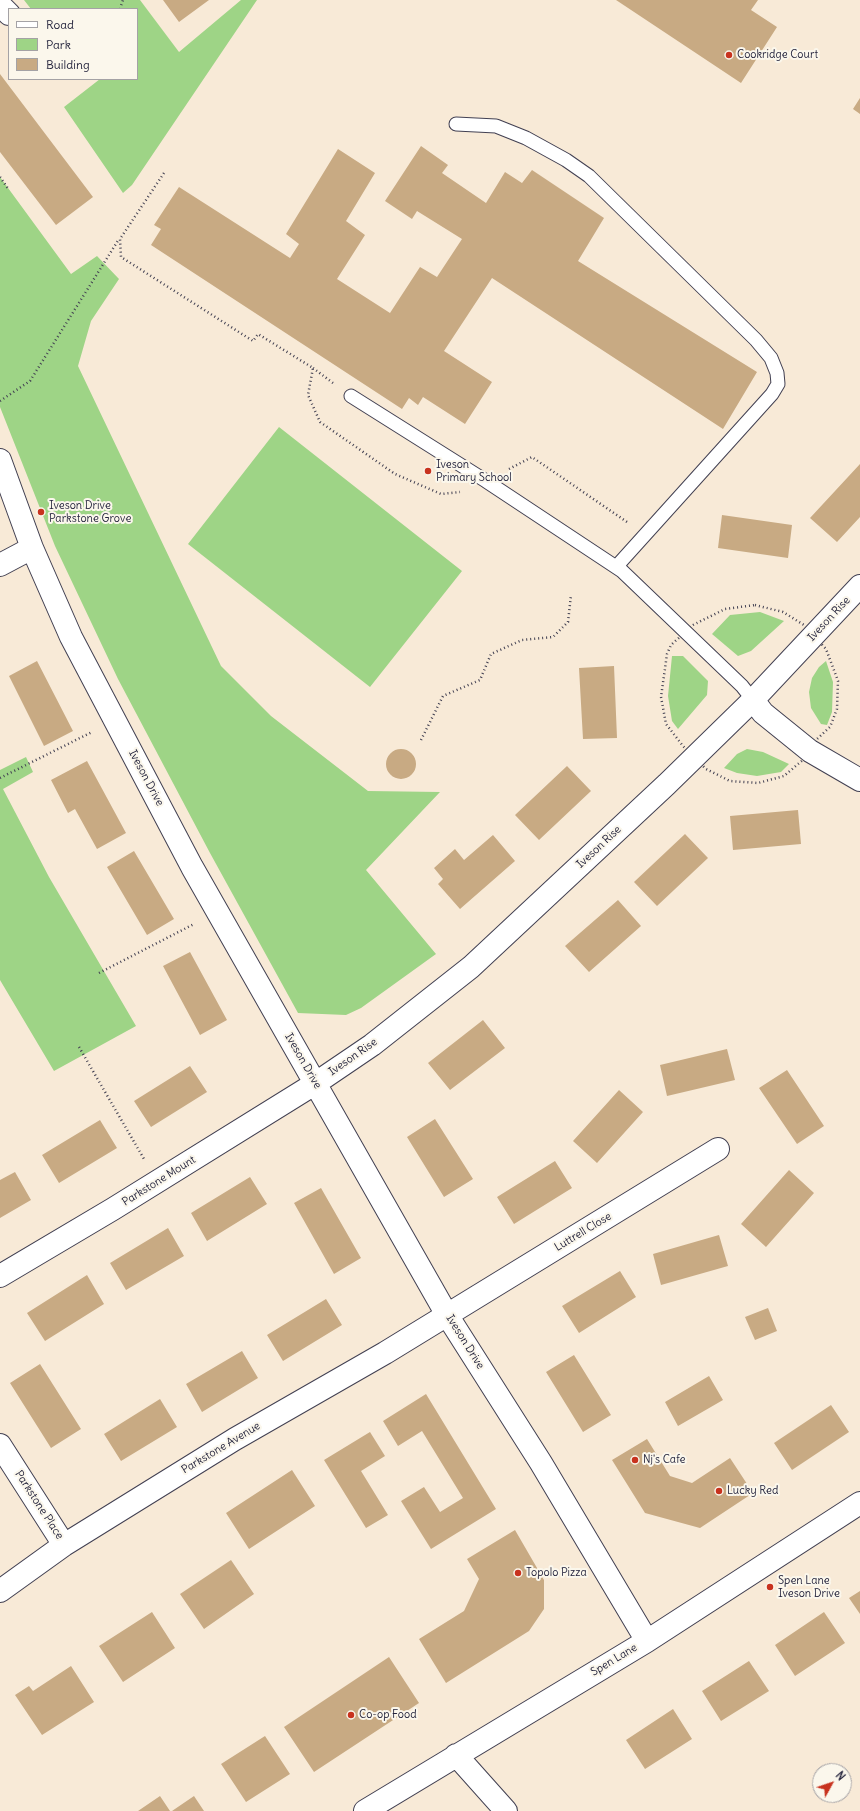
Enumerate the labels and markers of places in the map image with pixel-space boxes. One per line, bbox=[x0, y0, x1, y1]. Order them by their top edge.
place label: Cookridge Court bbox=[737, 48, 818, 62]
marker: Cookridge Court bbox=[724, 50, 734, 60]
place label: Iveson Primary School bbox=[436, 458, 512, 484]
marker: Iveson Primary School bbox=[423, 466, 433, 476]
place label: Iveson Drive Parkstone Grove bbox=[49, 499, 131, 525]
marker: Iveson Drive Parkstone Grove bbox=[36, 507, 46, 517]
place label: Nj's Cafe bbox=[643, 1453, 685, 1467]
marker: Nj's Cafe bbox=[630, 1455, 640, 1465]
place label: Lucky Red bbox=[727, 1484, 778, 1498]
marker: Lucky Red bbox=[714, 1486, 724, 1496]
place label: Topolo Pizza bbox=[526, 1566, 587, 1580]
marker: Topolo Pizza bbox=[513, 1568, 523, 1578]
place label: Spen Lane Iveson Drive bbox=[778, 1574, 840, 1600]
marker: Spen Lane Iveson Drive bbox=[765, 1582, 775, 1592]
place label: Co-op Food bbox=[359, 1708, 417, 1722]
marker: Co-op Food bbox=[346, 1710, 356, 1720]

